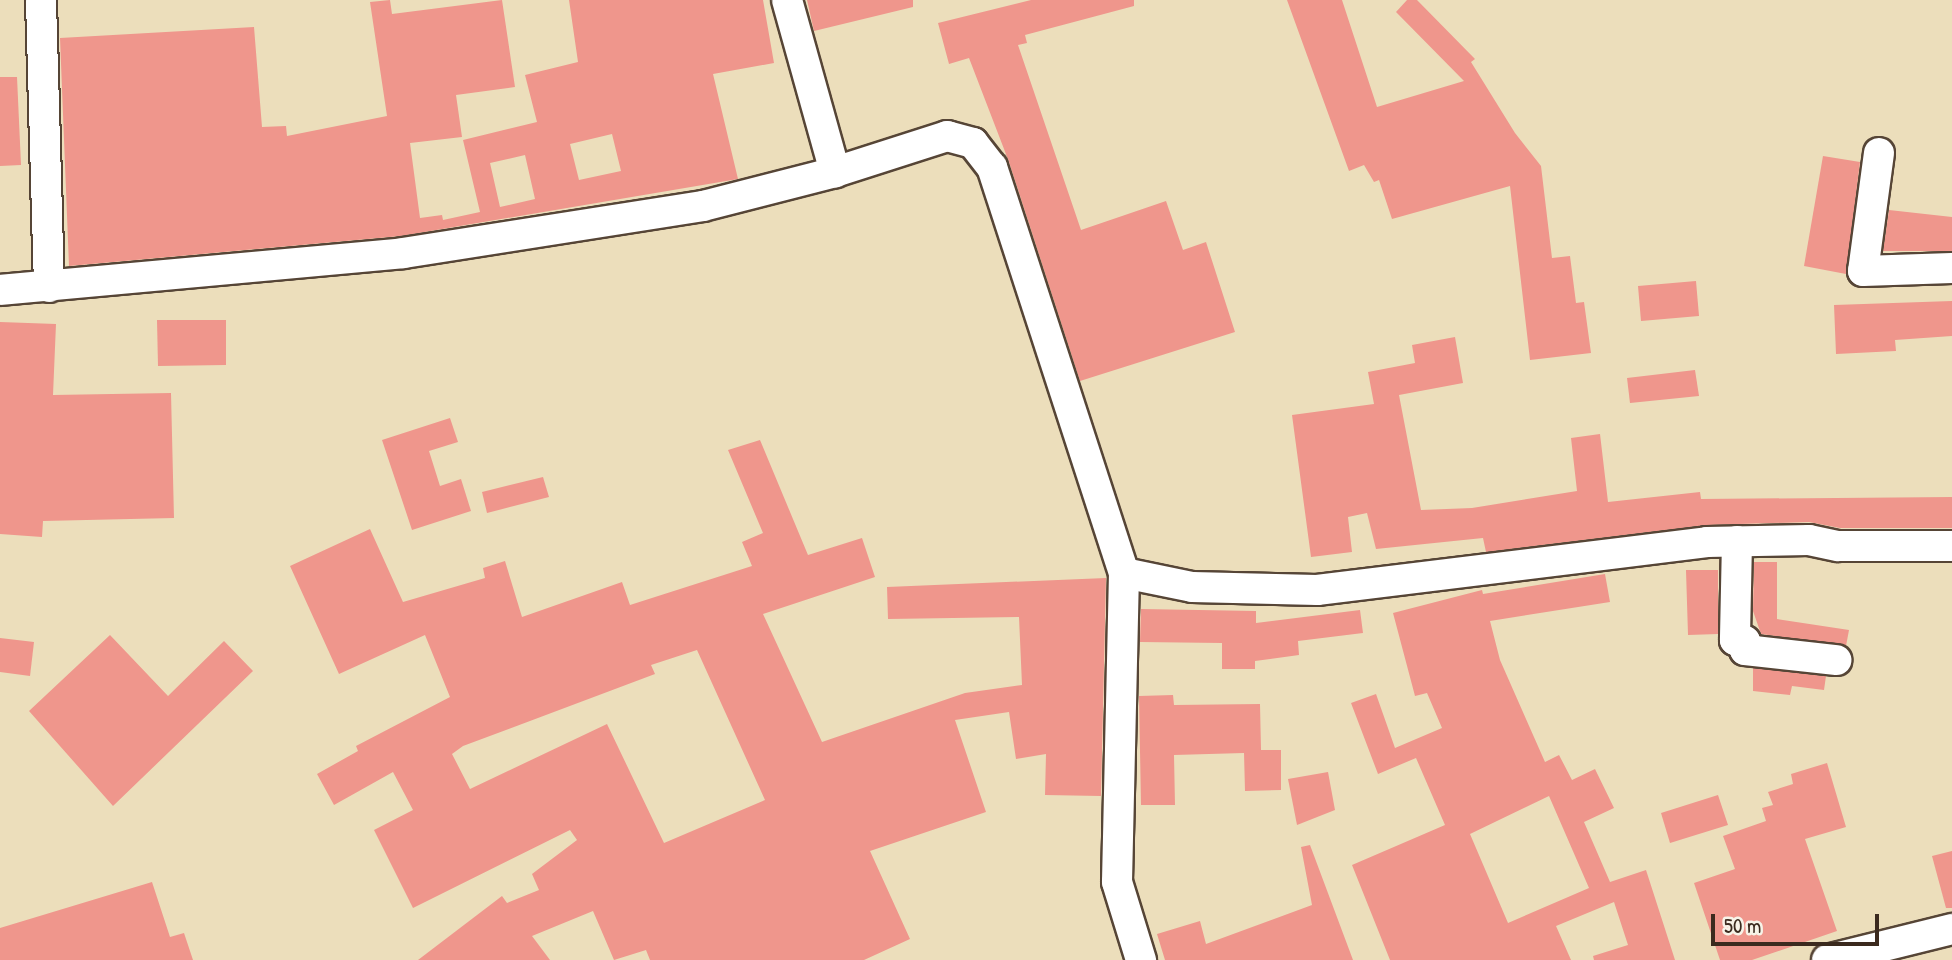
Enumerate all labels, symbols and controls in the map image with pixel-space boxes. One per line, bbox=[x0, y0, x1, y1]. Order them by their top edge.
scale bar bbox=[1714, 900, 1882, 944]
text: 50 m bbox=[1724, 911, 1761, 940]

